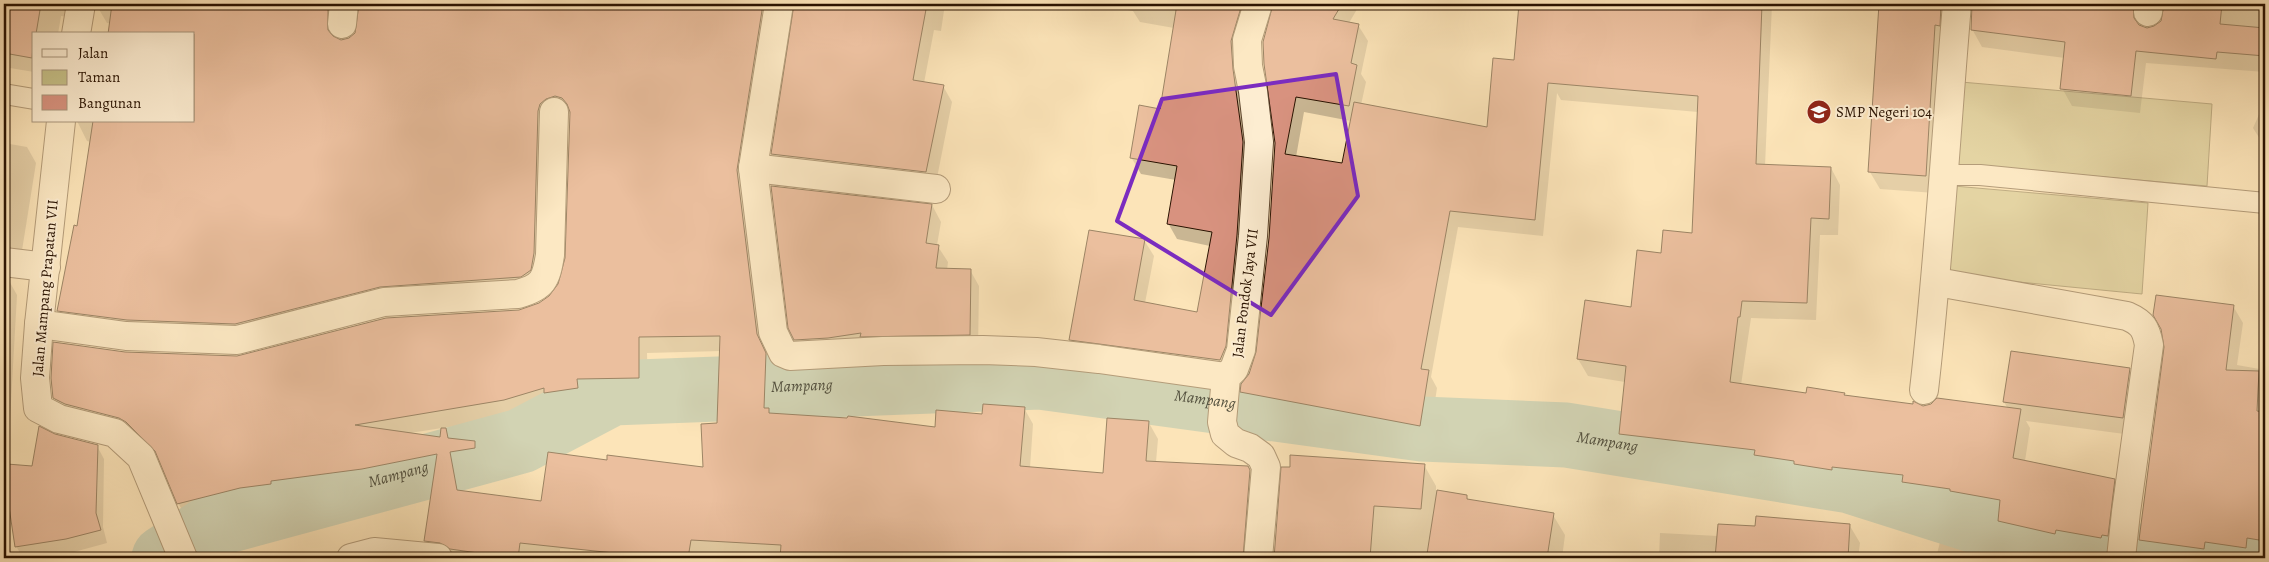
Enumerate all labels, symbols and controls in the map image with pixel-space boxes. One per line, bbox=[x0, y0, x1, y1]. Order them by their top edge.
legend bbox=[32, 32, 195, 122]
text: Jalan bbox=[78, 43, 108, 63]
text: Taman bbox=[78, 67, 120, 87]
text: Bangunan bbox=[78, 93, 141, 113]
school or university icon: SMP Negeri 104 bbox=[1806, 99, 1832, 125]
place label: SMP Negeri 104 bbox=[1836, 102, 1932, 122]
street label: Jalan Mampang Prapatan VII bbox=[27, 199, 63, 377]
street label: Jalan Pondok Jaya VII bbox=[1227, 227, 1263, 359]
water label: Mampang bbox=[770, 374, 833, 398]
water label: Mampang bbox=[1173, 384, 1237, 415]
water label: Mampang bbox=[1575, 426, 1640, 458]
water label: Mampang bbox=[366, 456, 431, 493]

